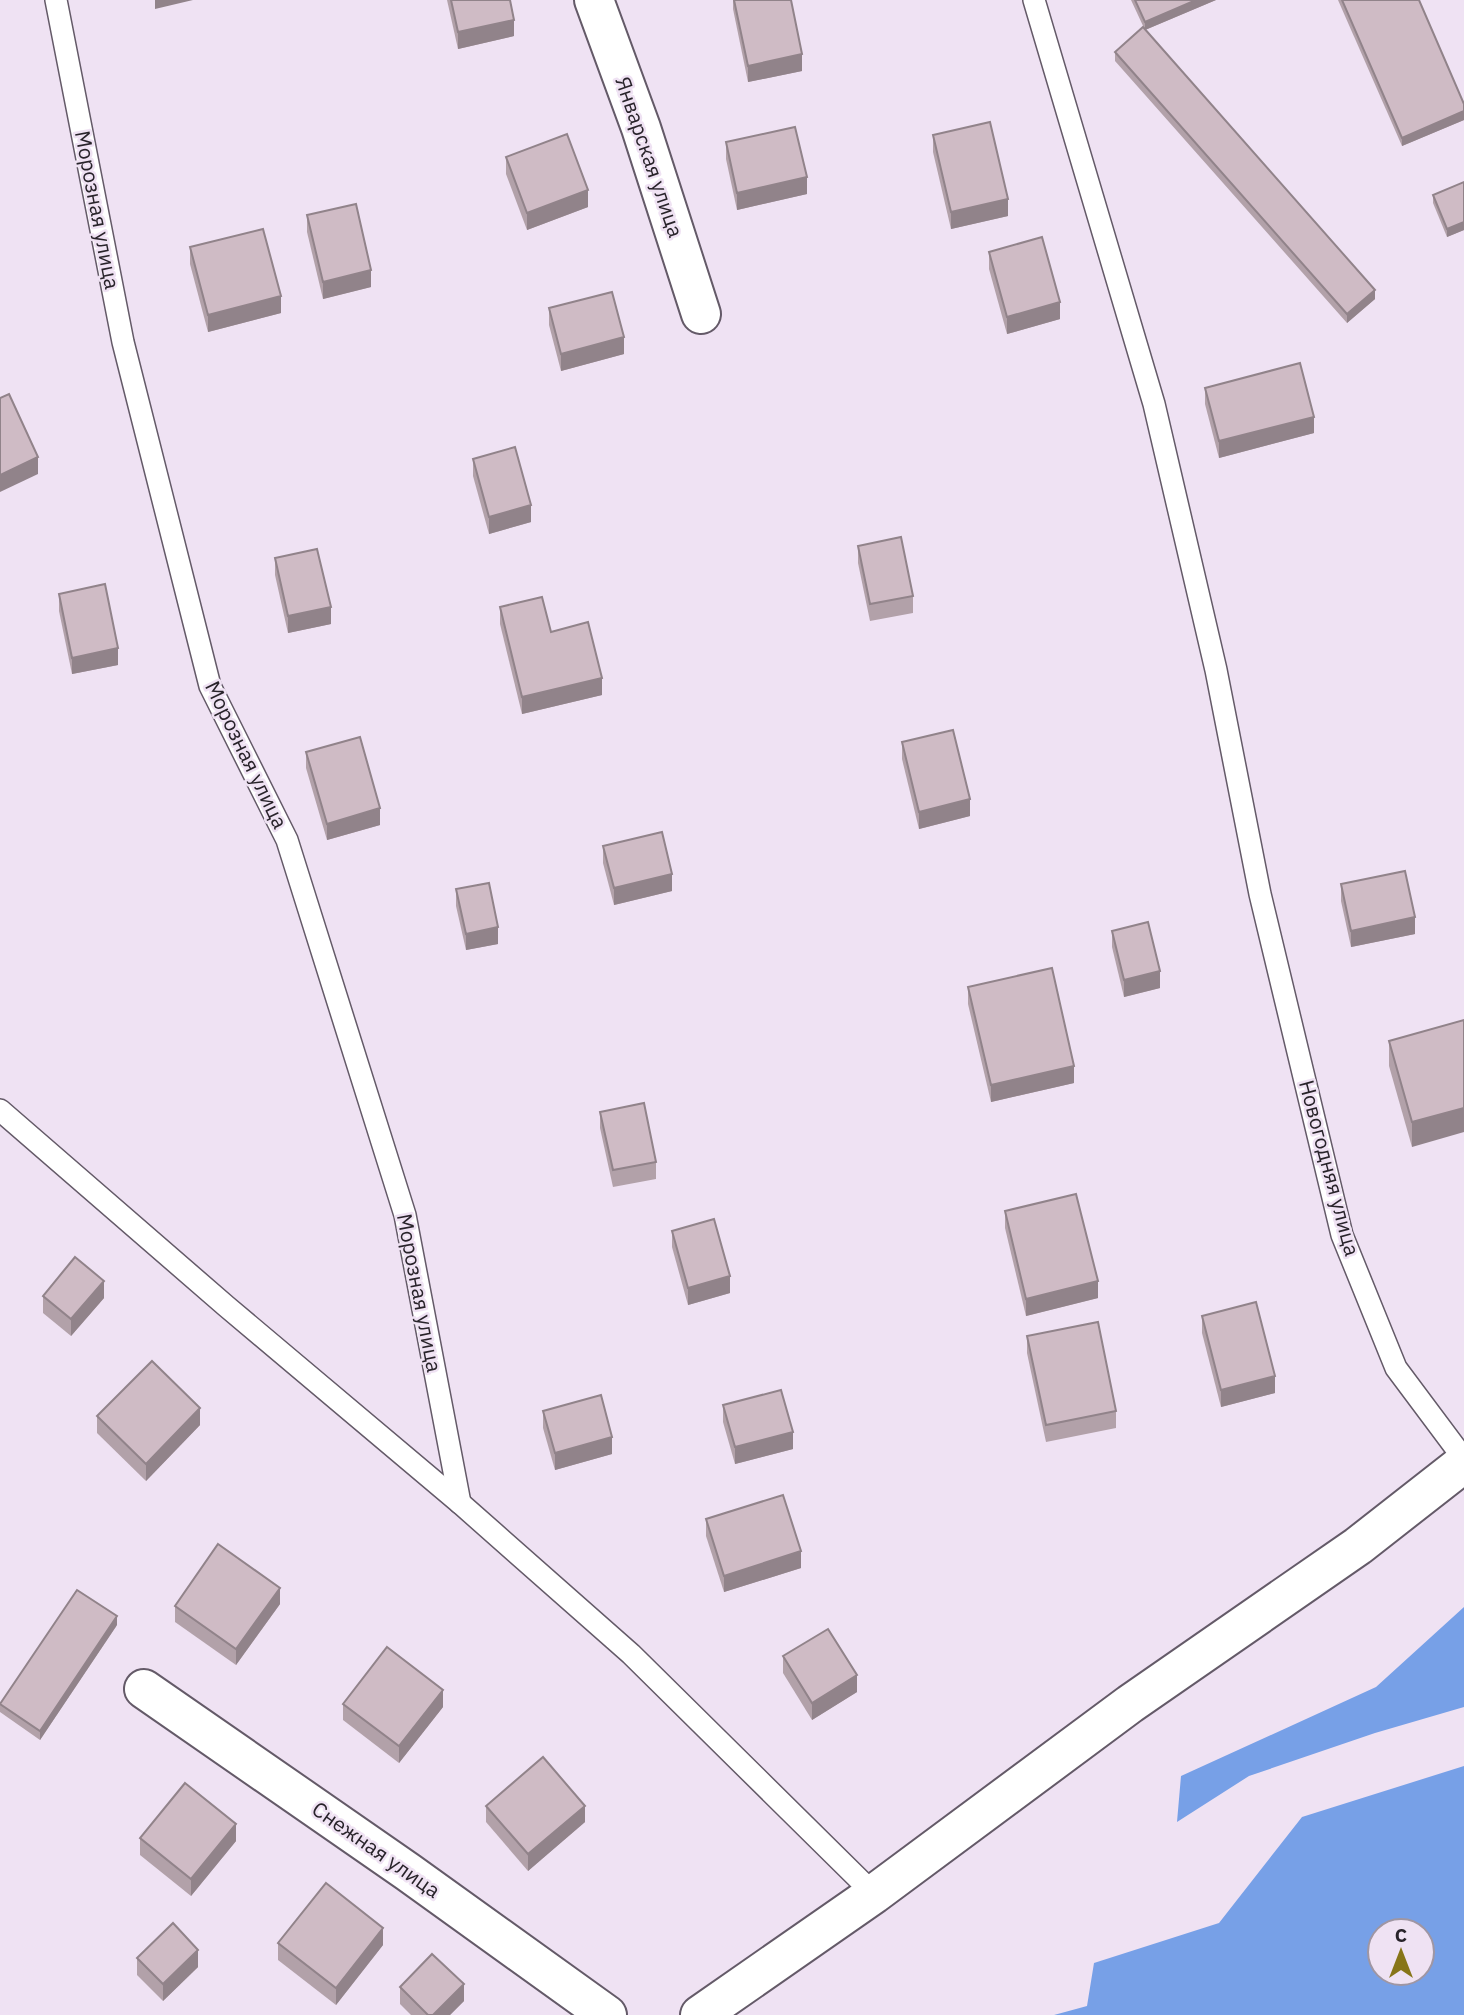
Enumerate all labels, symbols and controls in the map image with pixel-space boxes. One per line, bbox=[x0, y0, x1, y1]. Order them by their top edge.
street label: Январская улица bbox=[609, 73, 691, 241]
street label: Морозная улица bbox=[69, 128, 127, 292]
street label: Морозная улица bbox=[199, 676, 295, 833]
street label: Новогодняя улица bbox=[1293, 1077, 1367, 1259]
street label: Морозная улица bbox=[391, 1211, 449, 1375]
street label: Снежная улица bbox=[307, 1794, 446, 1904]
north arrow bbox=[1366, 1917, 1436, 1987]
text: С bbox=[1395, 1923, 1407, 1947]

